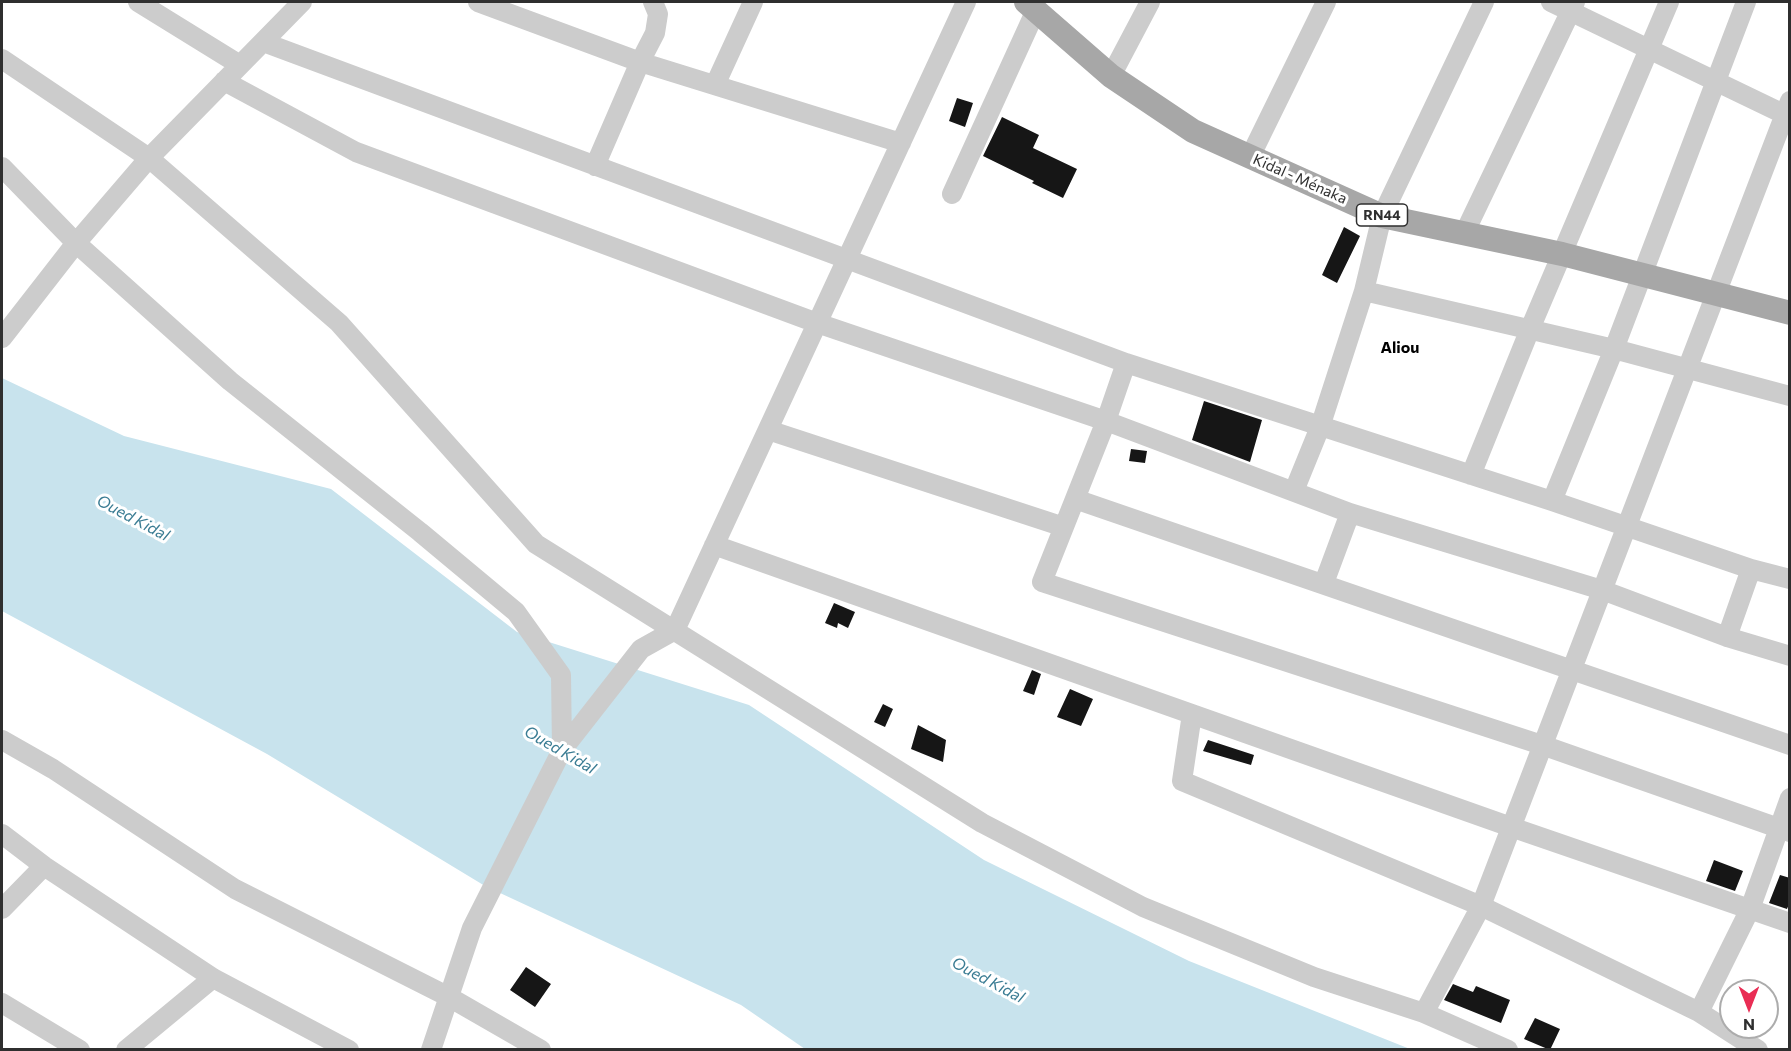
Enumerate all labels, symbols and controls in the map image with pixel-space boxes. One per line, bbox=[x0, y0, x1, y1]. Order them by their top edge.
street label: Kidal - Ménaka bbox=[1250, 150, 1350, 208]
road number: RN44 bbox=[1356, 204, 1408, 226]
district label: Aliou bbox=[1381, 338, 1419, 358]
water label: Oued Kidal bbox=[93, 491, 173, 545]
water label: Oued Kidal bbox=[521, 722, 599, 778]
water label: Oued Kidal bbox=[948, 953, 1028, 1007]
north arrow bbox=[1719, 979, 1779, 1039]
text: N bbox=[1743, 1016, 1755, 1035]

